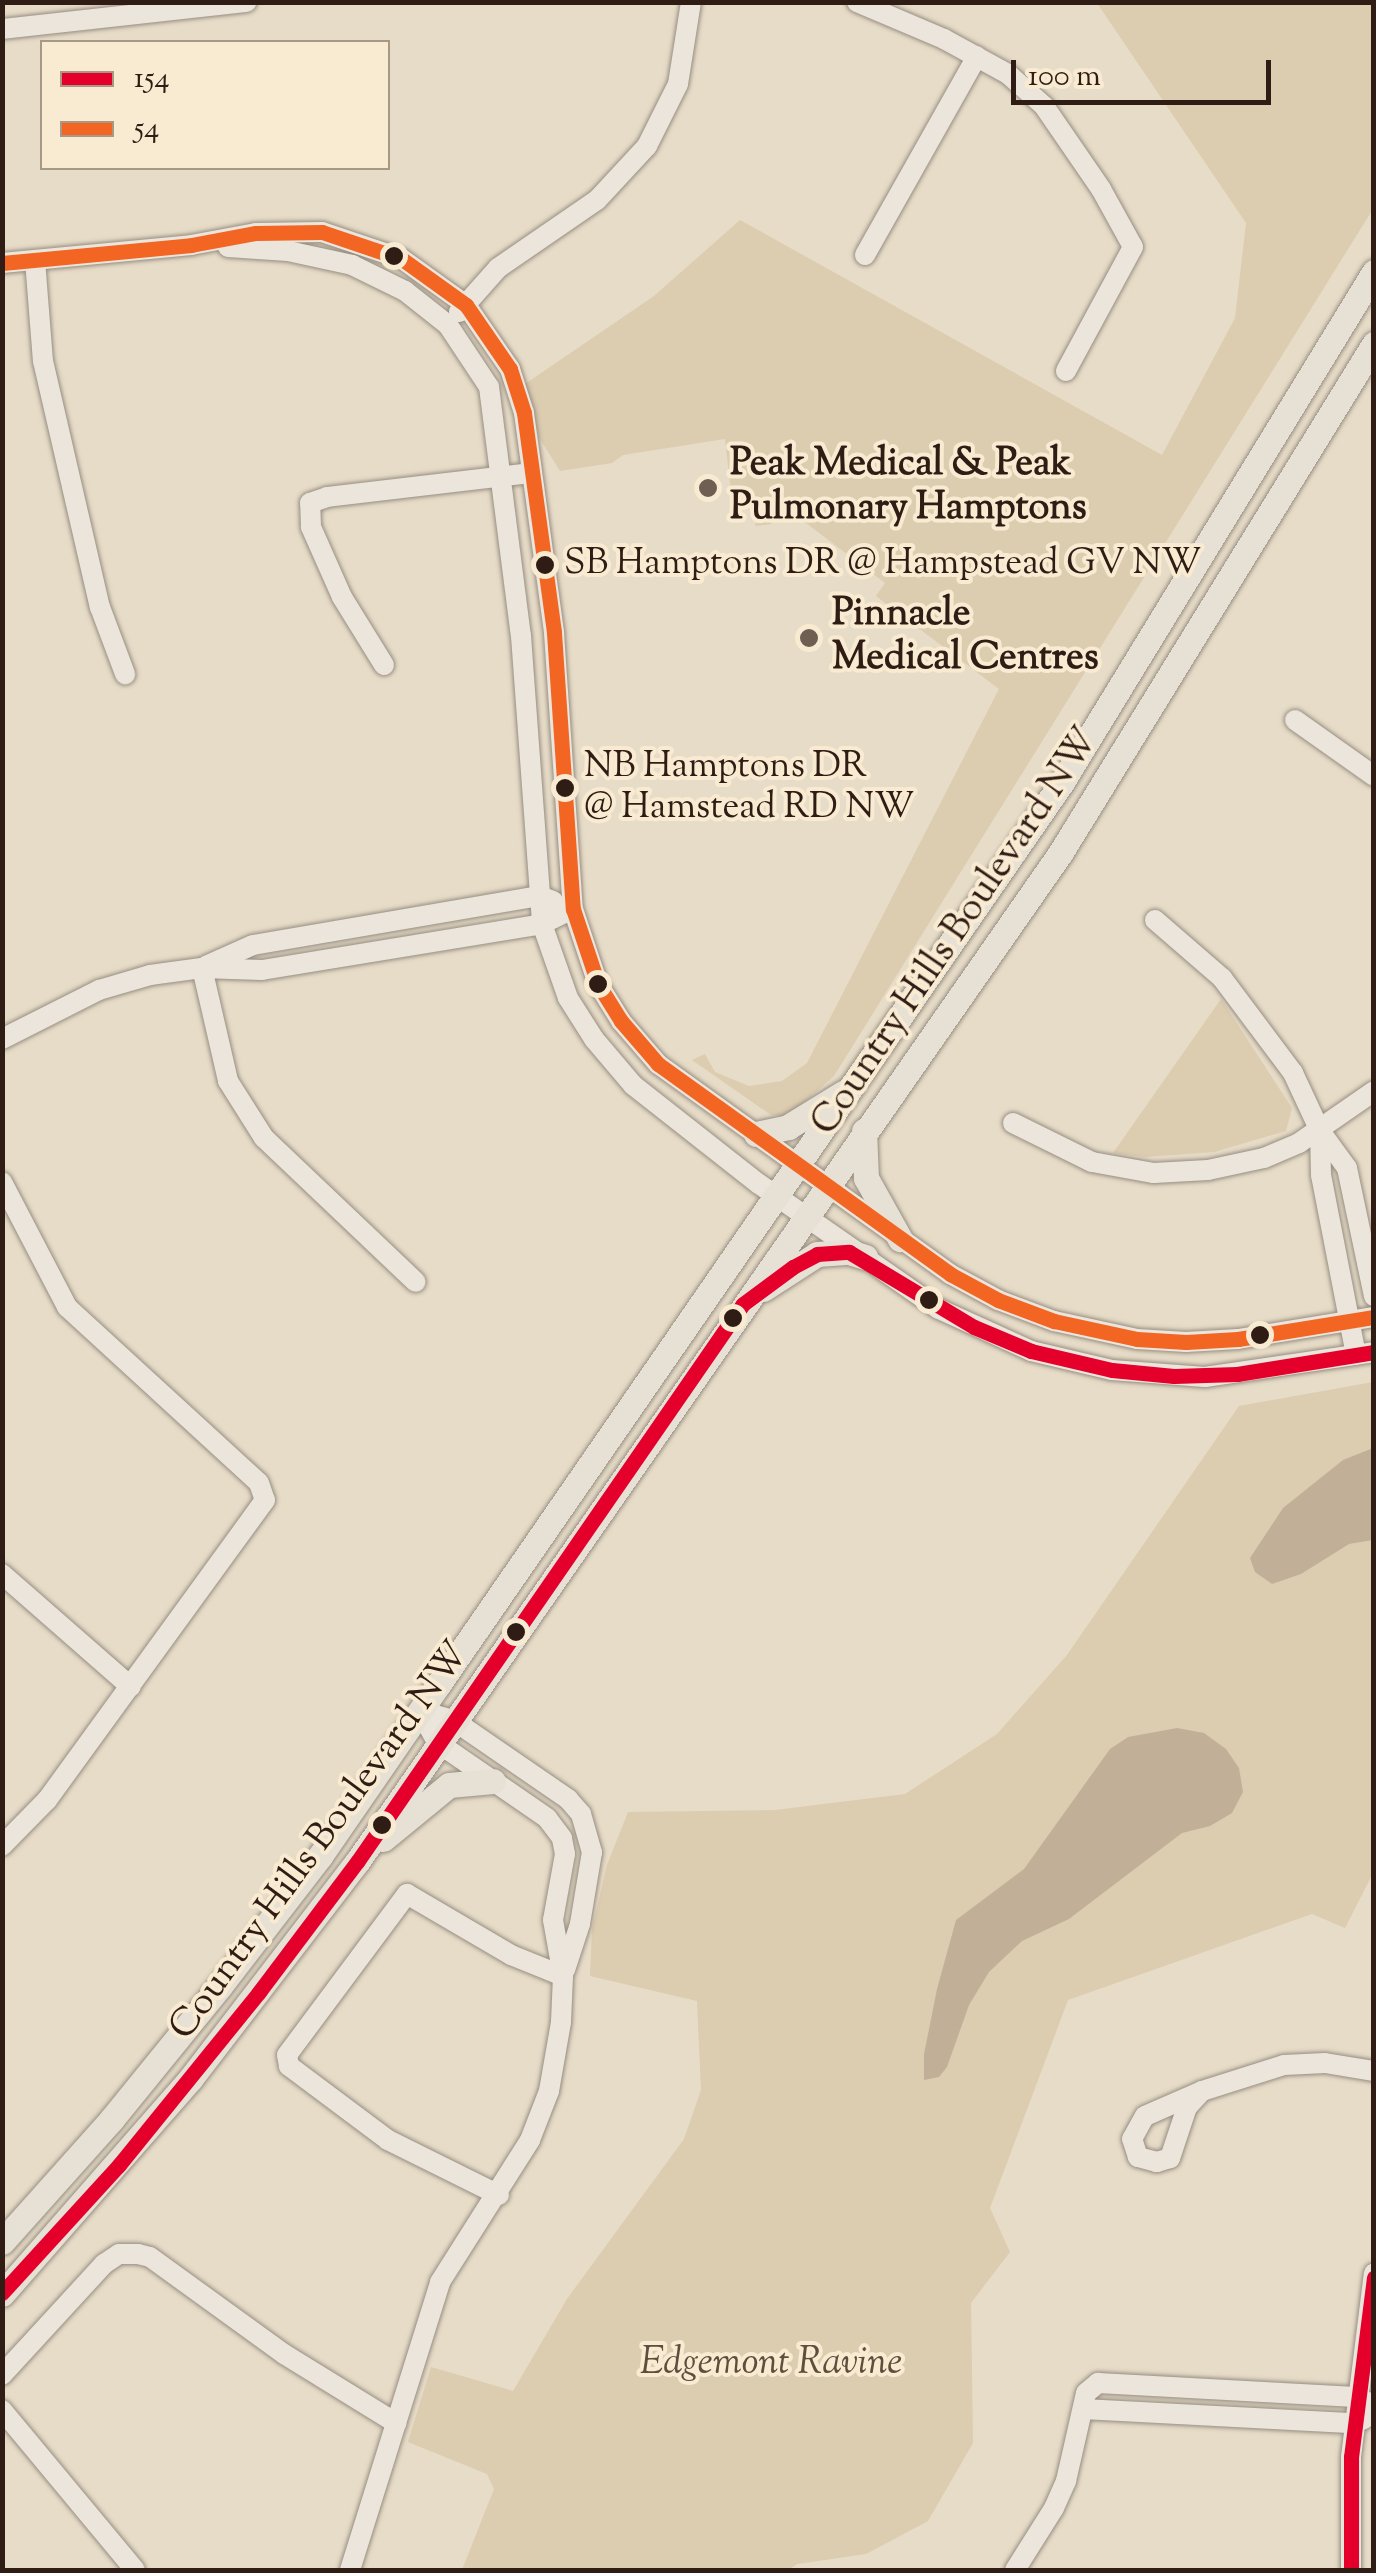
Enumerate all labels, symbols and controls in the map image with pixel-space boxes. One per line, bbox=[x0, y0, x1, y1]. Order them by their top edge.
legend bbox=[40, 40, 390, 170]
scale bar bbox=[1016, 40, 1276, 102]
text: 100 m bbox=[1028, 56, 1101, 99]
text: 154 bbox=[134, 58, 170, 101]
text: 54 bbox=[134, 108, 159, 151]
unlabelled marker bbox=[384, 246, 404, 266]
place label: Peak Medical & Peak Pulmonary Hamptons bbox=[730, 443, 1087, 532]
marker: Peak Medical & Peak Pulmonary Hamptons bbox=[695, 475, 721, 501]
place label: SB Hamptons DR @ Hampstead GV NW bbox=[564, 543, 1201, 587]
marker: SB Hamptons DR @ Hampstead GV NW bbox=[535, 555, 555, 575]
place label: Pinnacle Medical Centres bbox=[832, 593, 1099, 682]
marker: Pinnacle Medical Centres bbox=[796, 625, 822, 651]
street label: Country Hills Boulevard NW bbox=[804, 721, 1110, 1145]
place label: NB Hamptons DR @ Hamstead RD NW bbox=[584, 745, 914, 830]
marker: NB Hamptons DR @ Hamstead RD NW bbox=[555, 778, 575, 798]
unlabelled marker bbox=[588, 974, 608, 994]
unlabelled marker bbox=[919, 1290, 939, 1310]
unlabelled marker bbox=[723, 1308, 743, 1328]
unlabelled marker bbox=[1250, 1325, 1270, 1345]
unlabelled marker bbox=[506, 1622, 526, 1642]
street label: Country Hills Boulevard NW bbox=[161, 1634, 481, 2050]
unlabelled marker bbox=[372, 1815, 392, 1835]
park label: Edgemont Ravine bbox=[640, 2342, 902, 2388]

